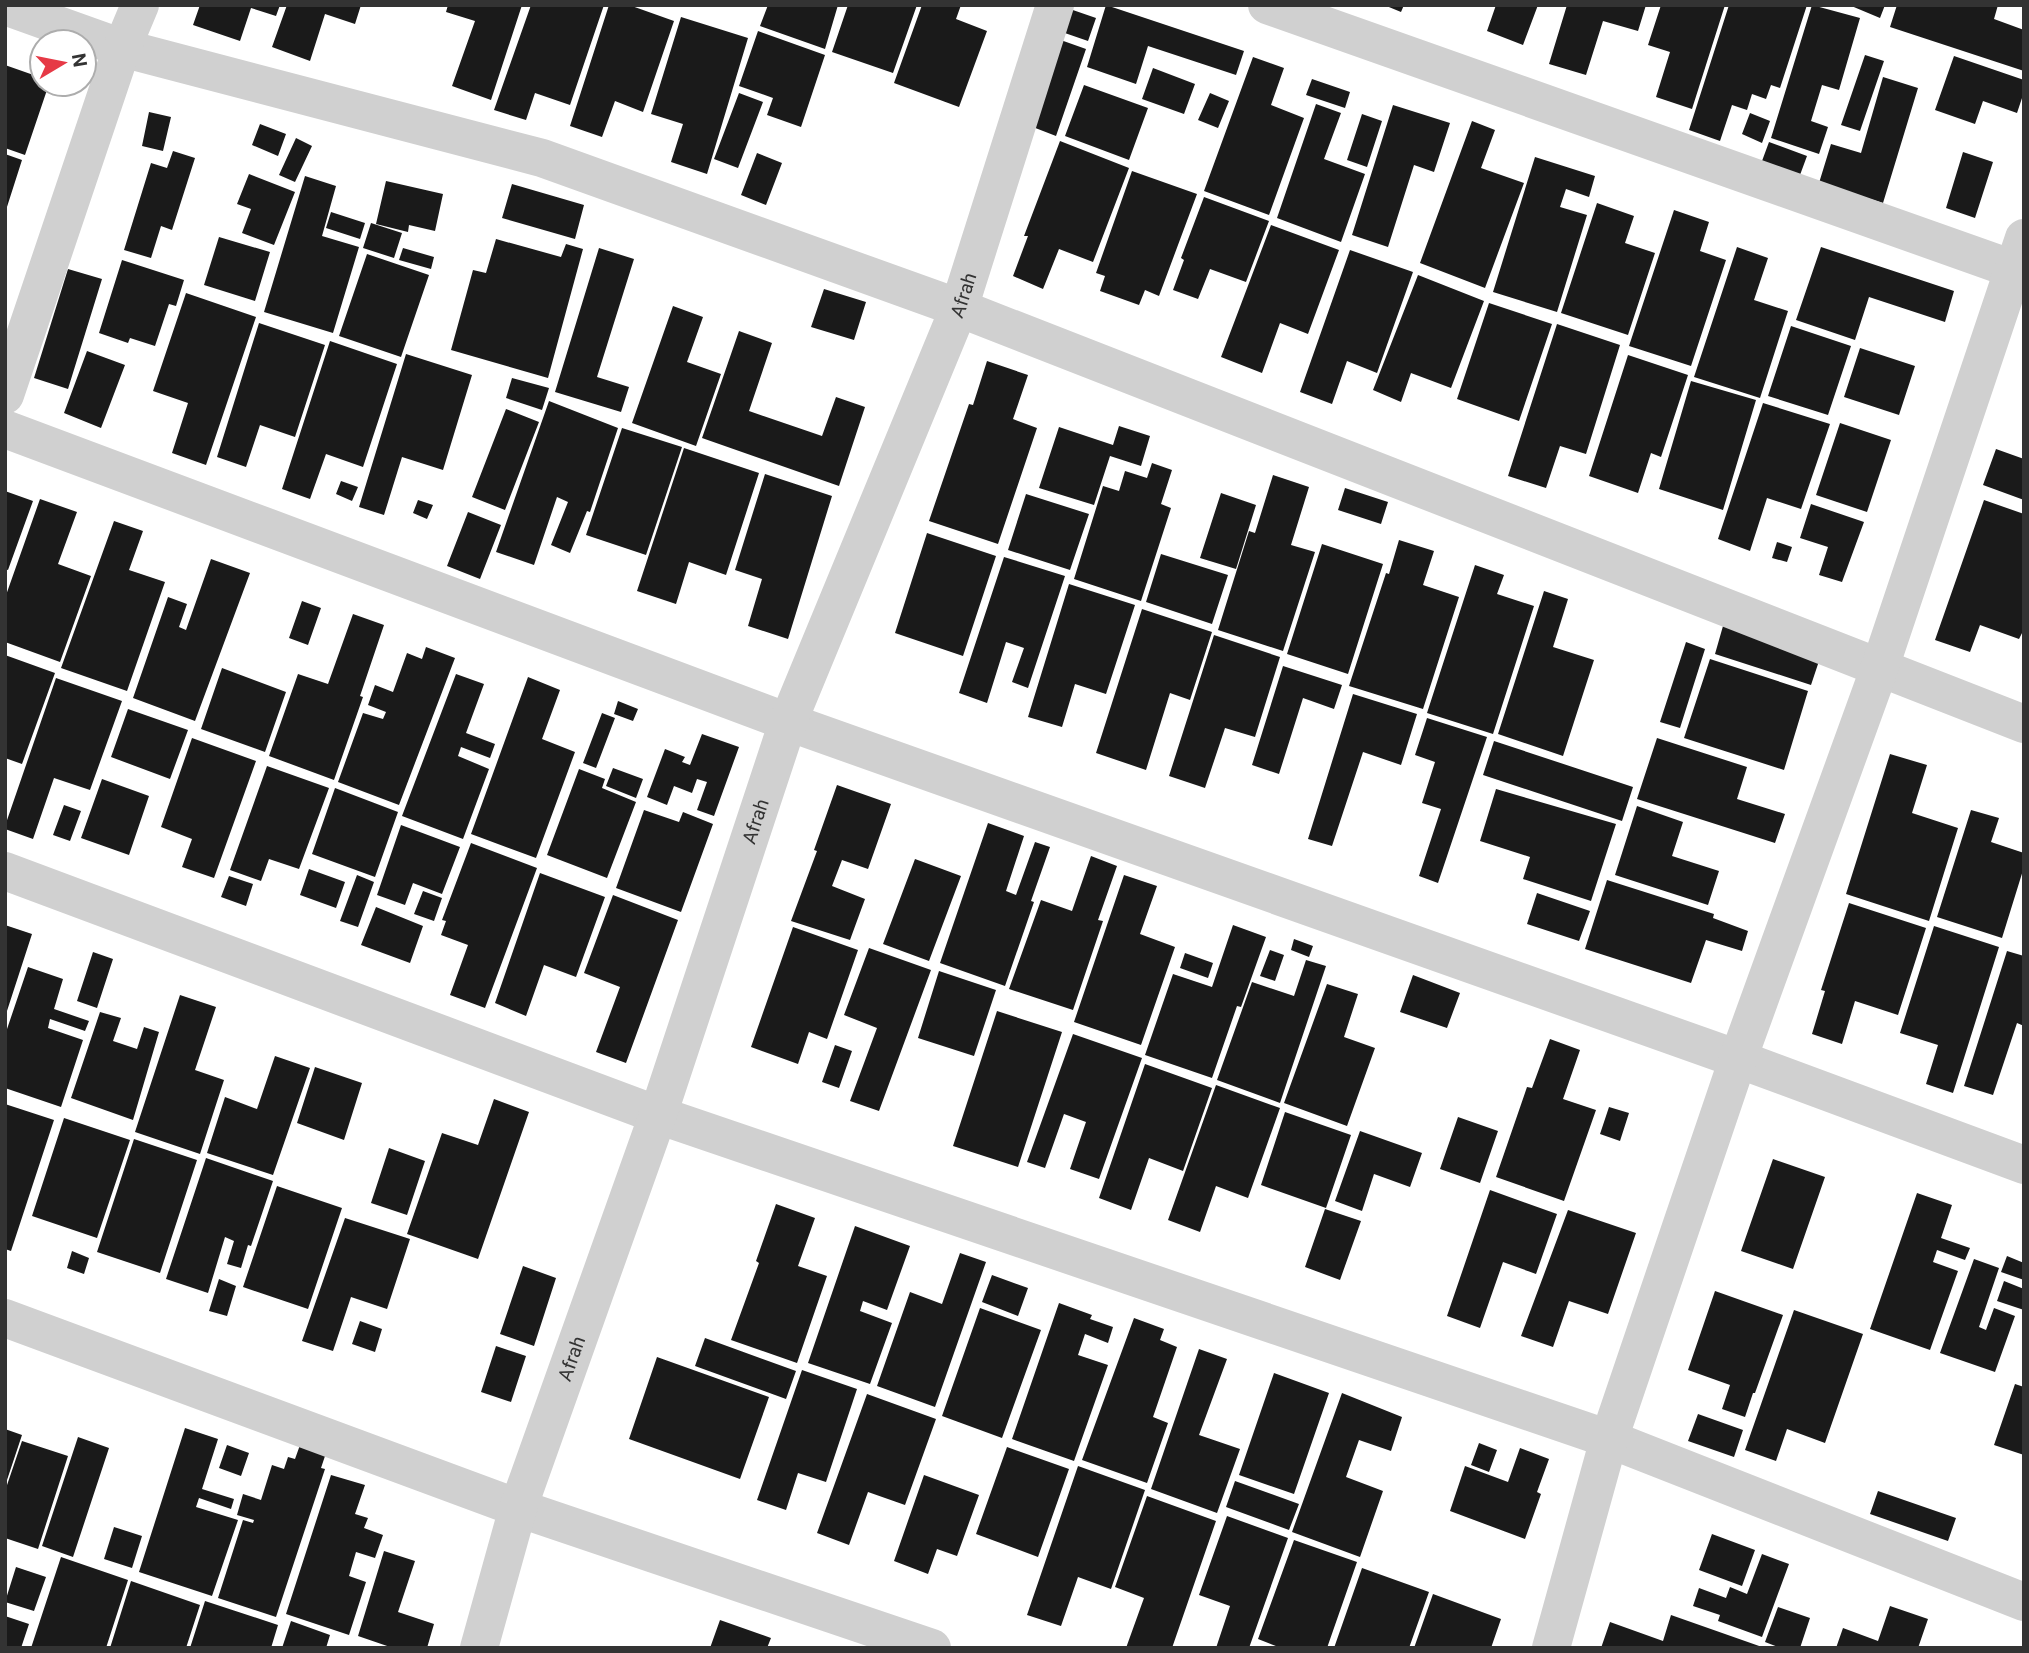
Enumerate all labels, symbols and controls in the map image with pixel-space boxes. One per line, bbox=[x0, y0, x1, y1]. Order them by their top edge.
north arrow bbox=[28, 28, 98, 98]
text: N bbox=[67, 52, 92, 69]
street label: Afrah bbox=[945, 270, 981, 321]
street label: Afrah bbox=[737, 796, 773, 847]
street label: Afrah bbox=[553, 1333, 590, 1384]

